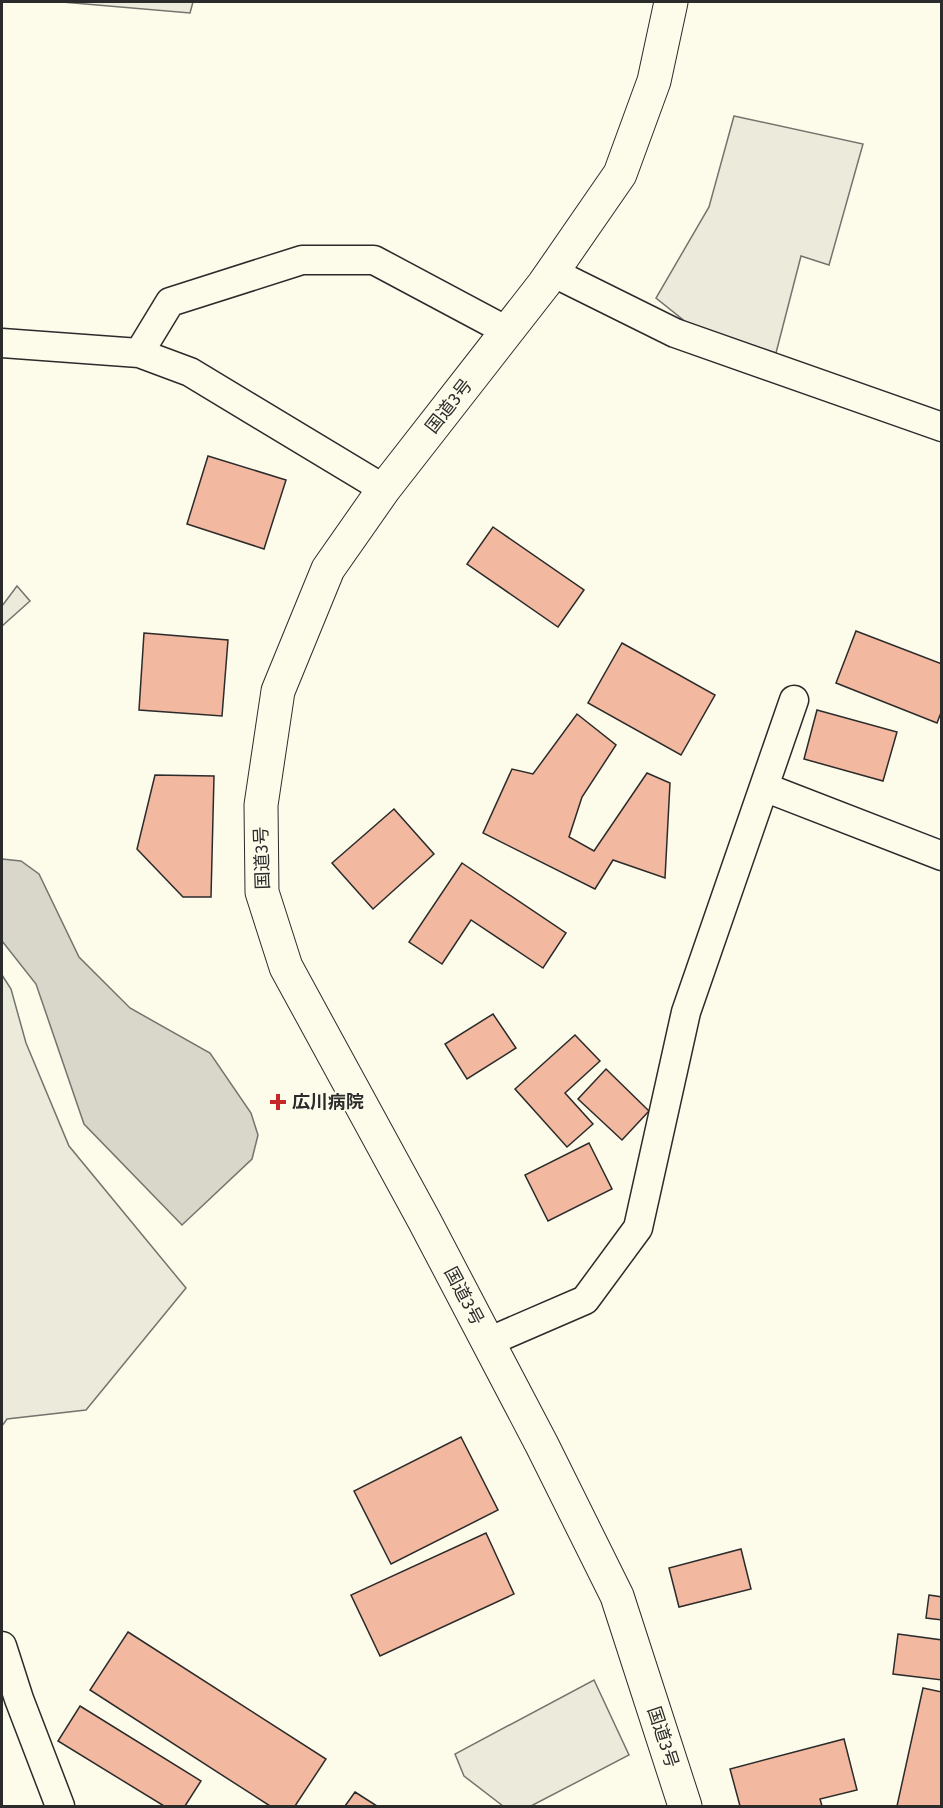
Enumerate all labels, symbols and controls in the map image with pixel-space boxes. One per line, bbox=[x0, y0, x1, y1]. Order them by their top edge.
street label: 国道3号 bbox=[421, 374, 477, 438]
street label: 国道3号 bbox=[250, 826, 274, 890]
place label: 広川病院 bbox=[292, 1091, 364, 1113]
marker: 広川病院 bbox=[269, 1093, 287, 1111]
street label: 国道3号 bbox=[440, 1263, 488, 1329]
street label: 国道3号 bbox=[643, 1704, 683, 1770]

